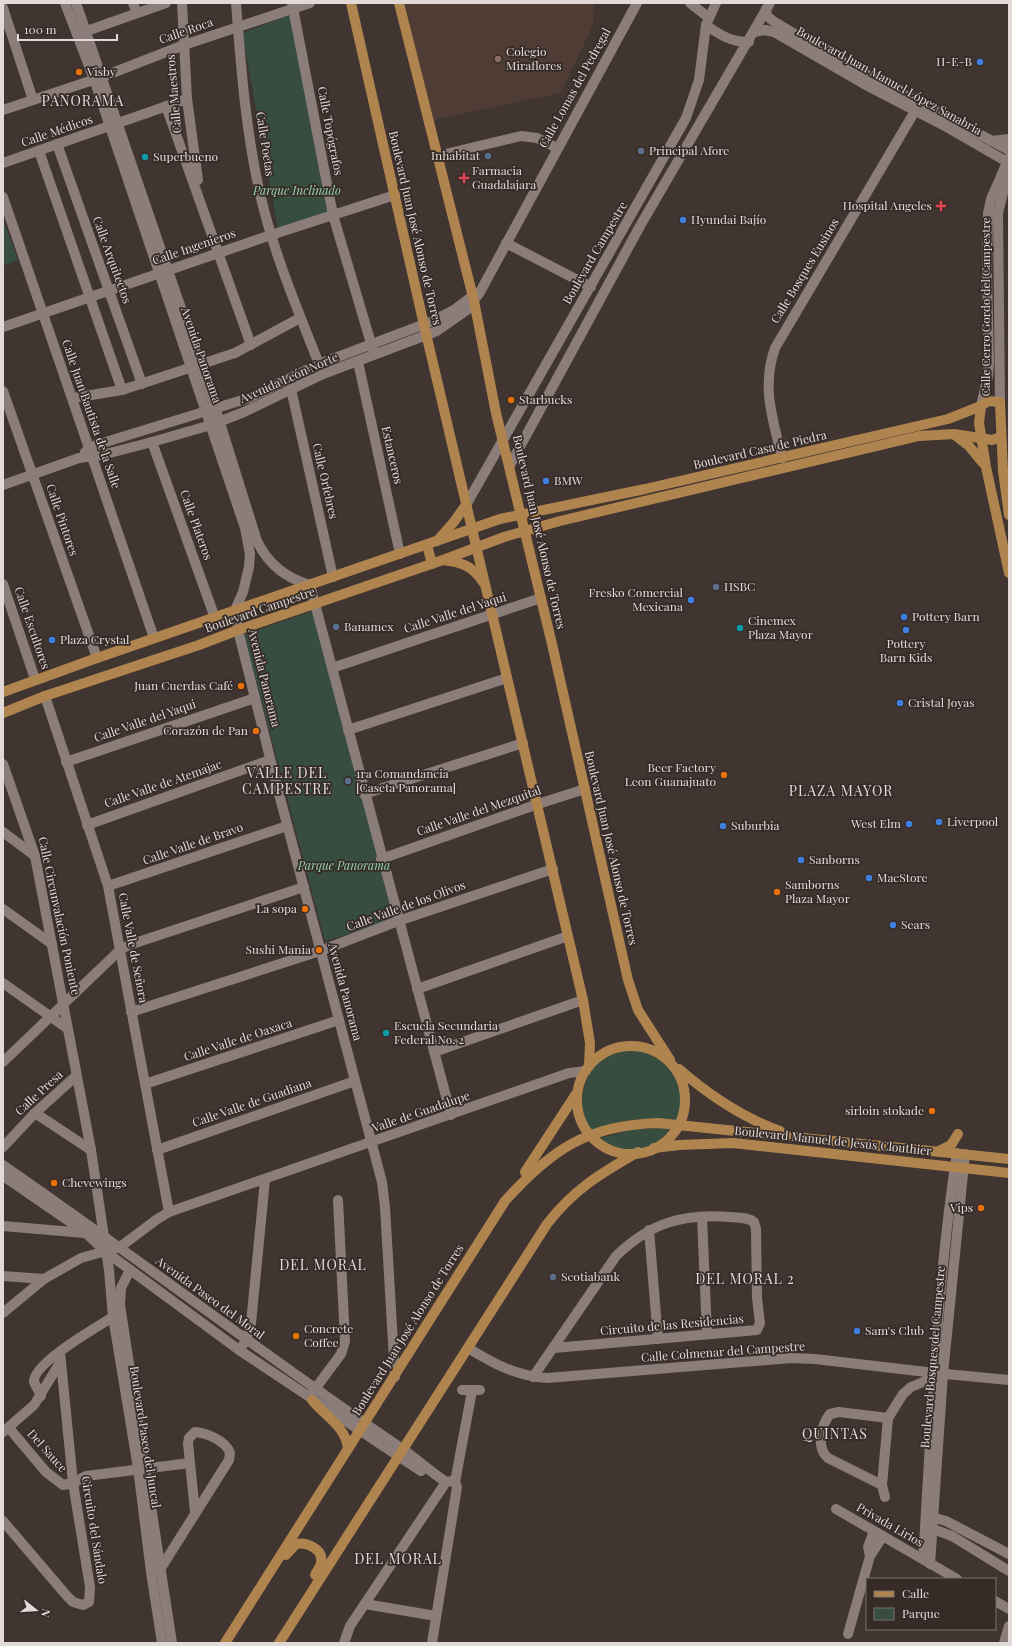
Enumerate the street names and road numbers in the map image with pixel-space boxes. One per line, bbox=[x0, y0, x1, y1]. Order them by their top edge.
street label: Calle Roca bbox=[156, 13, 215, 47]
street label: Boulevard Juan Manuel López Sanabria bbox=[794, 22, 985, 138]
street label: Calle Lomas del Pedregal bbox=[534, 24, 614, 150]
street label: Calle Maestros bbox=[162, 54, 184, 134]
street label: Calle Topógrafos bbox=[315, 85, 347, 177]
street label: Calle Médicos bbox=[19, 110, 95, 150]
street label: Calle Poetas bbox=[253, 110, 279, 177]
street label: Boulevard Juan José Alonso de Torres bbox=[386, 129, 446, 327]
street label: Boulevard Campestre bbox=[558, 198, 630, 307]
street label: Calle Arquitectos bbox=[90, 214, 136, 306]
street label: Calle Bosques Eusinos bbox=[766, 215, 842, 326]
street label: Calle Cerro Gordo del Campestre bbox=[977, 217, 993, 397]
street label: Calle Ingenieros bbox=[150, 224, 238, 268]
street label: Avenida Panorama bbox=[178, 304, 226, 405]
street label: Calle Juan Bautista de la Salle bbox=[59, 337, 125, 490]
street label: Avenida León Norte bbox=[236, 348, 340, 406]
street label: Estanceros bbox=[379, 424, 407, 485]
street label: Boulevard Casa de Piedra bbox=[691, 426, 828, 472]
street label: Boulevard Juan José Alonso de Torres bbox=[510, 433, 570, 631]
street label: Calle Orfebres bbox=[309, 441, 342, 520]
street label: Calle Pintores bbox=[43, 482, 83, 558]
street label: Calle Plateros bbox=[177, 487, 217, 562]
street label: Boulevard Campestre bbox=[202, 583, 317, 635]
street label: Calle Escultores bbox=[11, 584, 55, 671]
street label: Calle Valle del Yaqui bbox=[401, 588, 508, 636]
street label: Avenida Panorama bbox=[245, 626, 285, 728]
street label: Calle Valle del Yaqui bbox=[92, 695, 198, 745]
street label: Boulevard Juan José Alonso de Torres bbox=[582, 749, 642, 947]
street label: Calle Valle de Atemajac bbox=[102, 755, 224, 811]
street label: Calle Valle del Mezquital bbox=[414, 781, 544, 839]
street label: Calle Valle de Bravo bbox=[140, 818, 245, 868]
street label: Calle Circunvalación Poniente bbox=[35, 835, 85, 997]
street label: Calle Valle de los Olivos bbox=[344, 876, 467, 934]
street label: Calle Valle de Señora bbox=[115, 891, 153, 1004]
street label: Avenida Panorama bbox=[325, 940, 367, 1042]
street label: Calle Valle de Oaxaca bbox=[181, 1014, 294, 1064]
street label: Calle Presa bbox=[11, 1066, 66, 1118]
street label: Calle Valle de Guadiana bbox=[190, 1074, 314, 1130]
street label: Valle de Guadalupe bbox=[369, 1087, 472, 1136]
street label: Boulevard Manuel de Jesús Clouthier bbox=[734, 1122, 933, 1158]
street label: Boulevard Juan José Alonso de Torres bbox=[348, 1241, 467, 1418]
street label: Avenida Paseo del Moral bbox=[152, 1252, 269, 1342]
street label: Boulevard Bosques del Campestre bbox=[916, 1265, 948, 1449]
street label: Circuito de las Residencias bbox=[599, 1310, 744, 1338]
street label: Calle Colmenar del Campestre bbox=[640, 1337, 805, 1365]
street label: Boulevard Paseo del Juncal bbox=[127, 1365, 165, 1510]
street label: Del Sauce bbox=[24, 1425, 71, 1475]
street label: Circuito del Sándalo bbox=[79, 1475, 111, 1585]
street label: Privada Lirios bbox=[854, 1499, 927, 1550]

